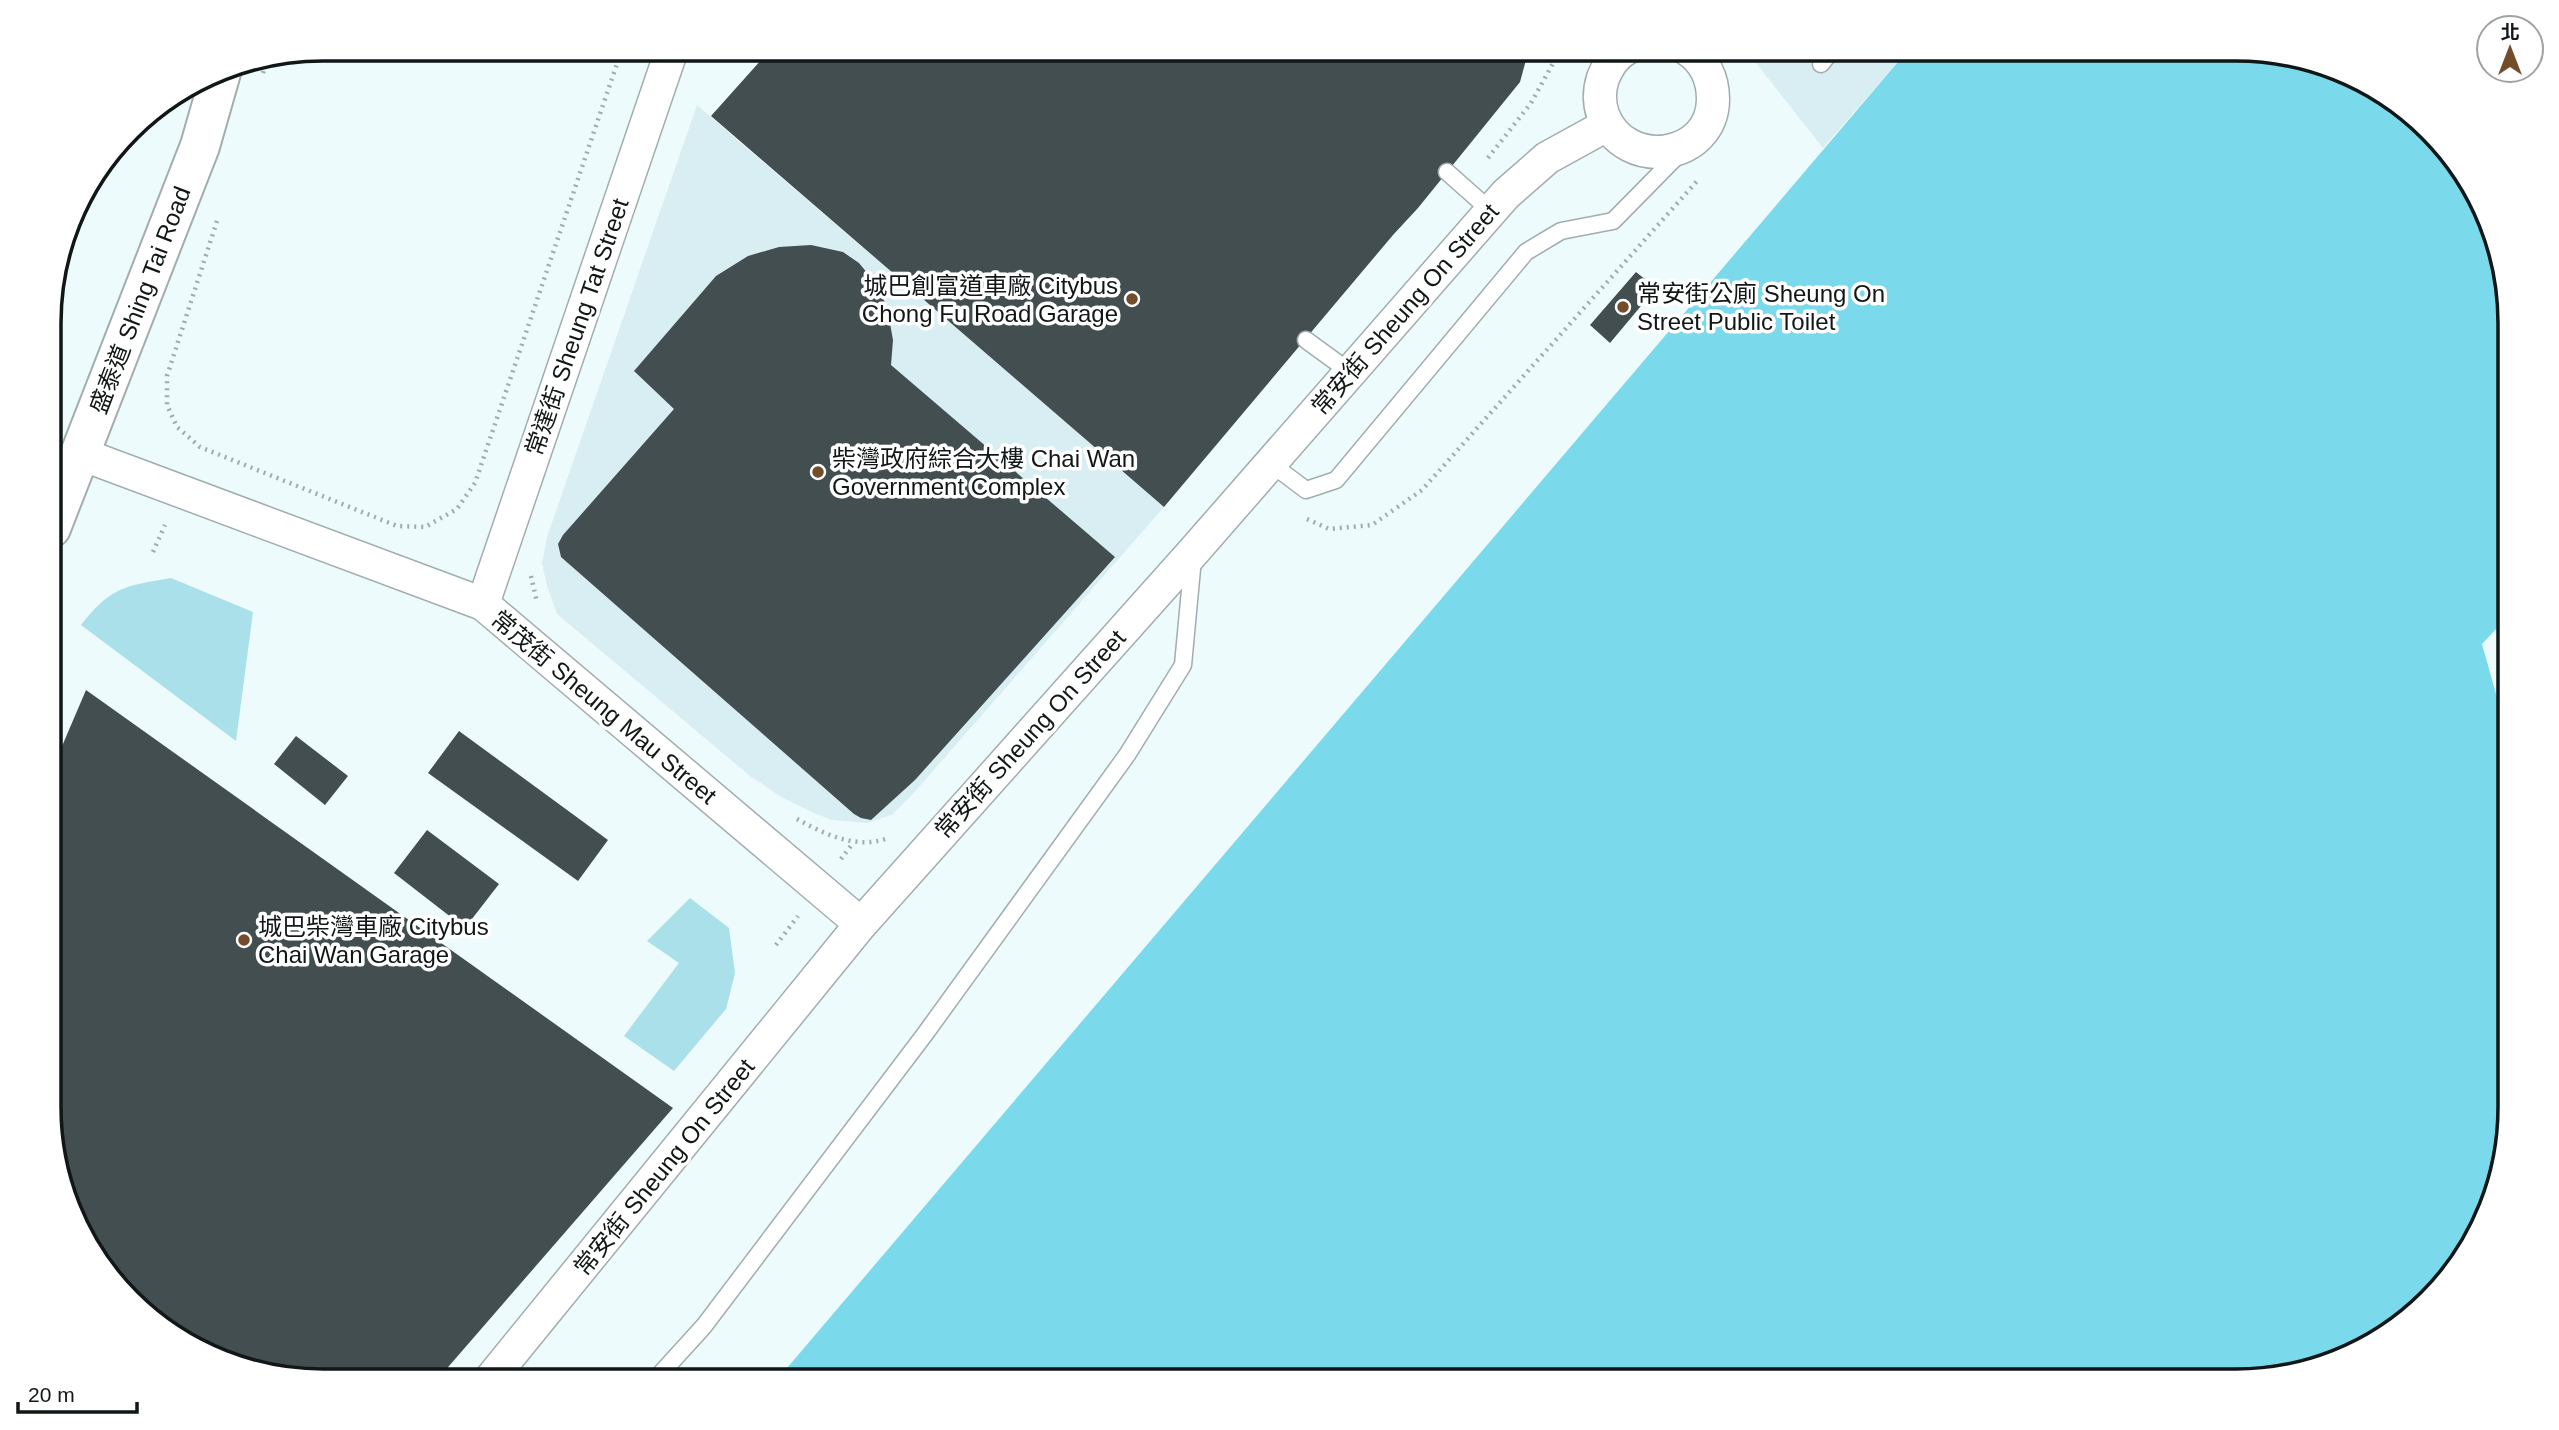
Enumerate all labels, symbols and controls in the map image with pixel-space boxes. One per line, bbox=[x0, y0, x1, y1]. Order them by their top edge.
north arrow bbox=[2475, 14, 2545, 84]
text: 北 bbox=[2500, 22, 2520, 43]
street label: 盛泰道 Shing Tai Road bbox=[84, 183, 196, 417]
street label: 常達街 Sheung Tat Street bbox=[520, 194, 634, 459]
street label: 常安街 Sheung On Street bbox=[1306, 198, 1504, 420]
place label: 城巴創富道車廠 Citybus Chong Fu Road Garage bbox=[862, 272, 1118, 327]
place label: 常安街公廁 Sheung On Street Public Toilet bbox=[1637, 280, 1885, 335]
marker: 城巴創富道車廠 Citybus Chong Fu Road Garage bbox=[1124, 291, 1140, 307]
marker: 常安街公廁 Sheung On Street Public Toilet bbox=[1615, 299, 1631, 315]
place label: 柴灣政府綜合大樓 Chai Wan Government Complex bbox=[832, 445, 1135, 500]
marker: 柴灣政府綜合大樓 Chai Wan Government Complex bbox=[810, 464, 826, 480]
street label: 常茂街 Sheung Mau Street bbox=[486, 605, 722, 809]
street label: 常安街 Sheung On Street bbox=[929, 624, 1131, 844]
place label: 城巴柴灣車廠 Citybus Chai Wan Garage bbox=[258, 913, 489, 968]
marker: 城巴柴灣車廠 Citybus Chai Wan Garage bbox=[236, 932, 252, 948]
street label: 常安街 Sheung On Street bbox=[568, 1053, 760, 1281]
scale bar bbox=[18, 1370, 136, 1414]
text: 20 m bbox=[28, 1383, 75, 1406]

